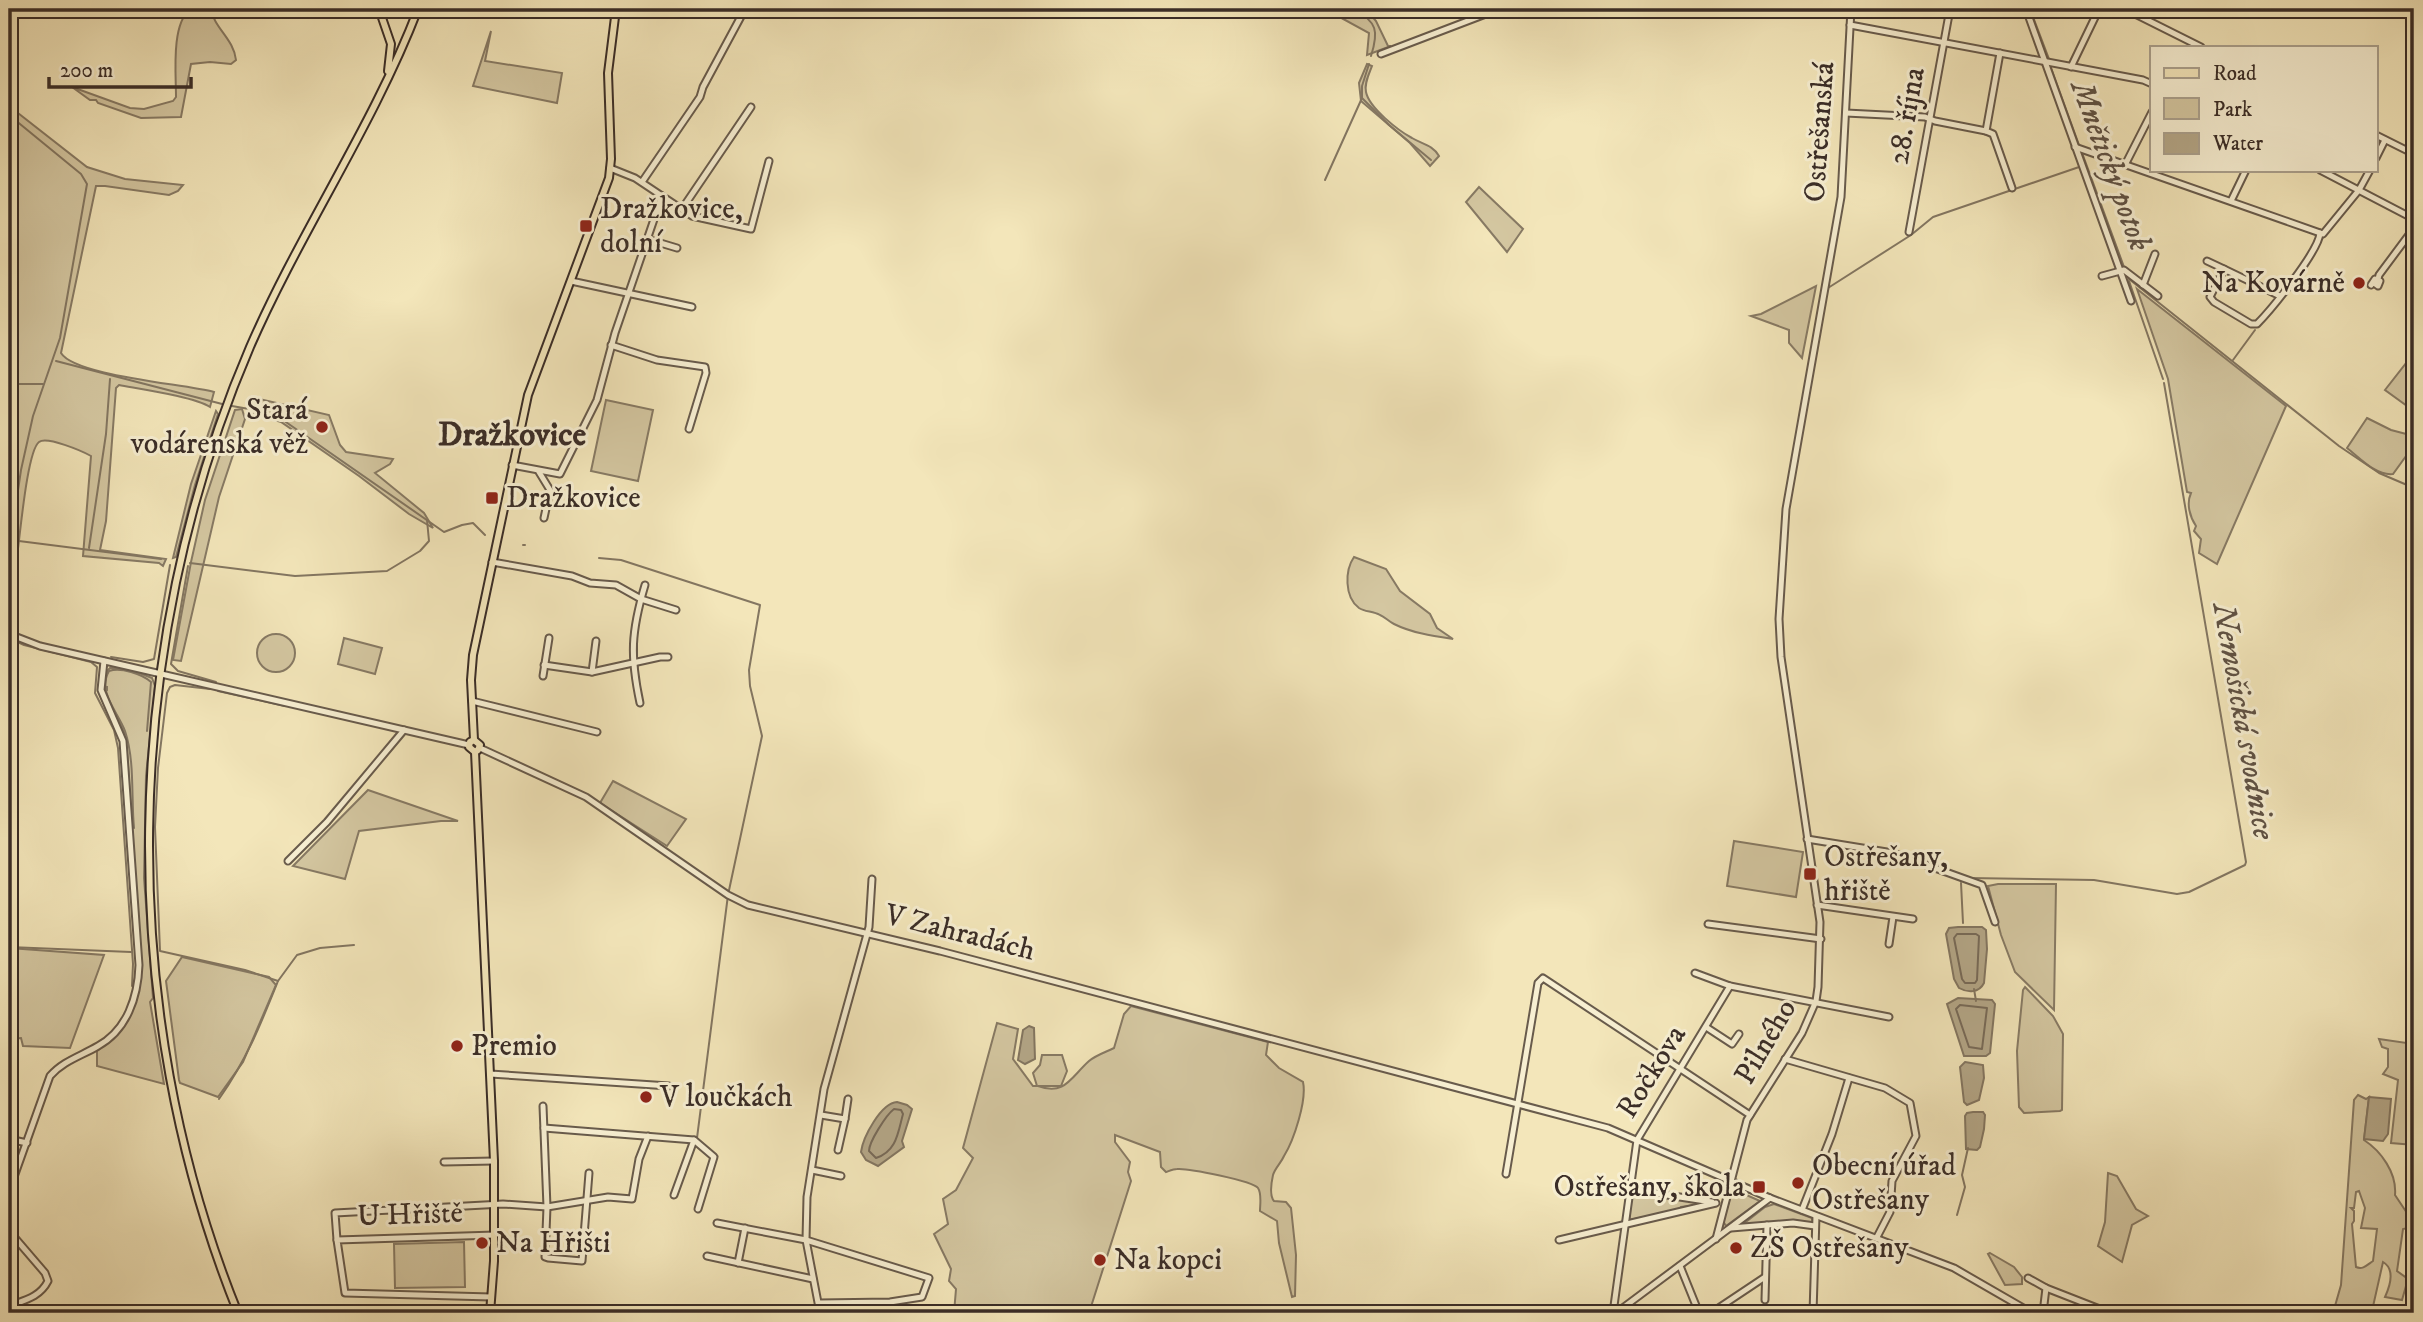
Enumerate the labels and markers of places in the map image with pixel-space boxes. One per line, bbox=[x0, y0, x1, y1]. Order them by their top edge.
place label: Dražkovice, dolní bbox=[600, 191, 743, 262]
marker: Dražkovice, dolní bbox=[578, 218, 594, 234]
place label: Na Kovárně bbox=[2201, 265, 2345, 302]
marker: Na Kovárně bbox=[2351, 275, 2367, 291]
place label: Stará vodárenská věž bbox=[130, 392, 308, 463]
marker: Stará vodárenská věž bbox=[314, 419, 330, 435]
place label: Dražkovice bbox=[506, 480, 641, 517]
marker: Dražkovice bbox=[484, 490, 500, 506]
place label: Ostřešany, hřiště bbox=[1824, 839, 1948, 910]
marker: Ostřešany, hřiště bbox=[1802, 866, 1818, 882]
place label: Premio bbox=[471, 1028, 557, 1065]
marker: Premio bbox=[449, 1038, 465, 1054]
place label: V loučkách bbox=[659, 1079, 793, 1116]
marker: V loučkách bbox=[638, 1089, 654, 1105]
place label: Obecní úřad Ostřešany bbox=[1812, 1148, 1956, 1219]
place label: Ostřešany, škola bbox=[1554, 1169, 1745, 1206]
marker: Obecní úřad Ostřešany bbox=[1790, 1175, 1806, 1191]
marker: Ostřešany, škola bbox=[1751, 1179, 1767, 1195]
place label: Na Hřišti bbox=[496, 1225, 611, 1262]
place label: ZŠ Ostřešany bbox=[1750, 1228, 1909, 1267]
marker: Na Hřišti bbox=[474, 1235, 490, 1251]
marker: ZŠ Ostřešany bbox=[1728, 1240, 1744, 1256]
place label: Na kopci bbox=[1114, 1242, 1222, 1279]
marker: Na kopci bbox=[1092, 1252, 1108, 1268]

